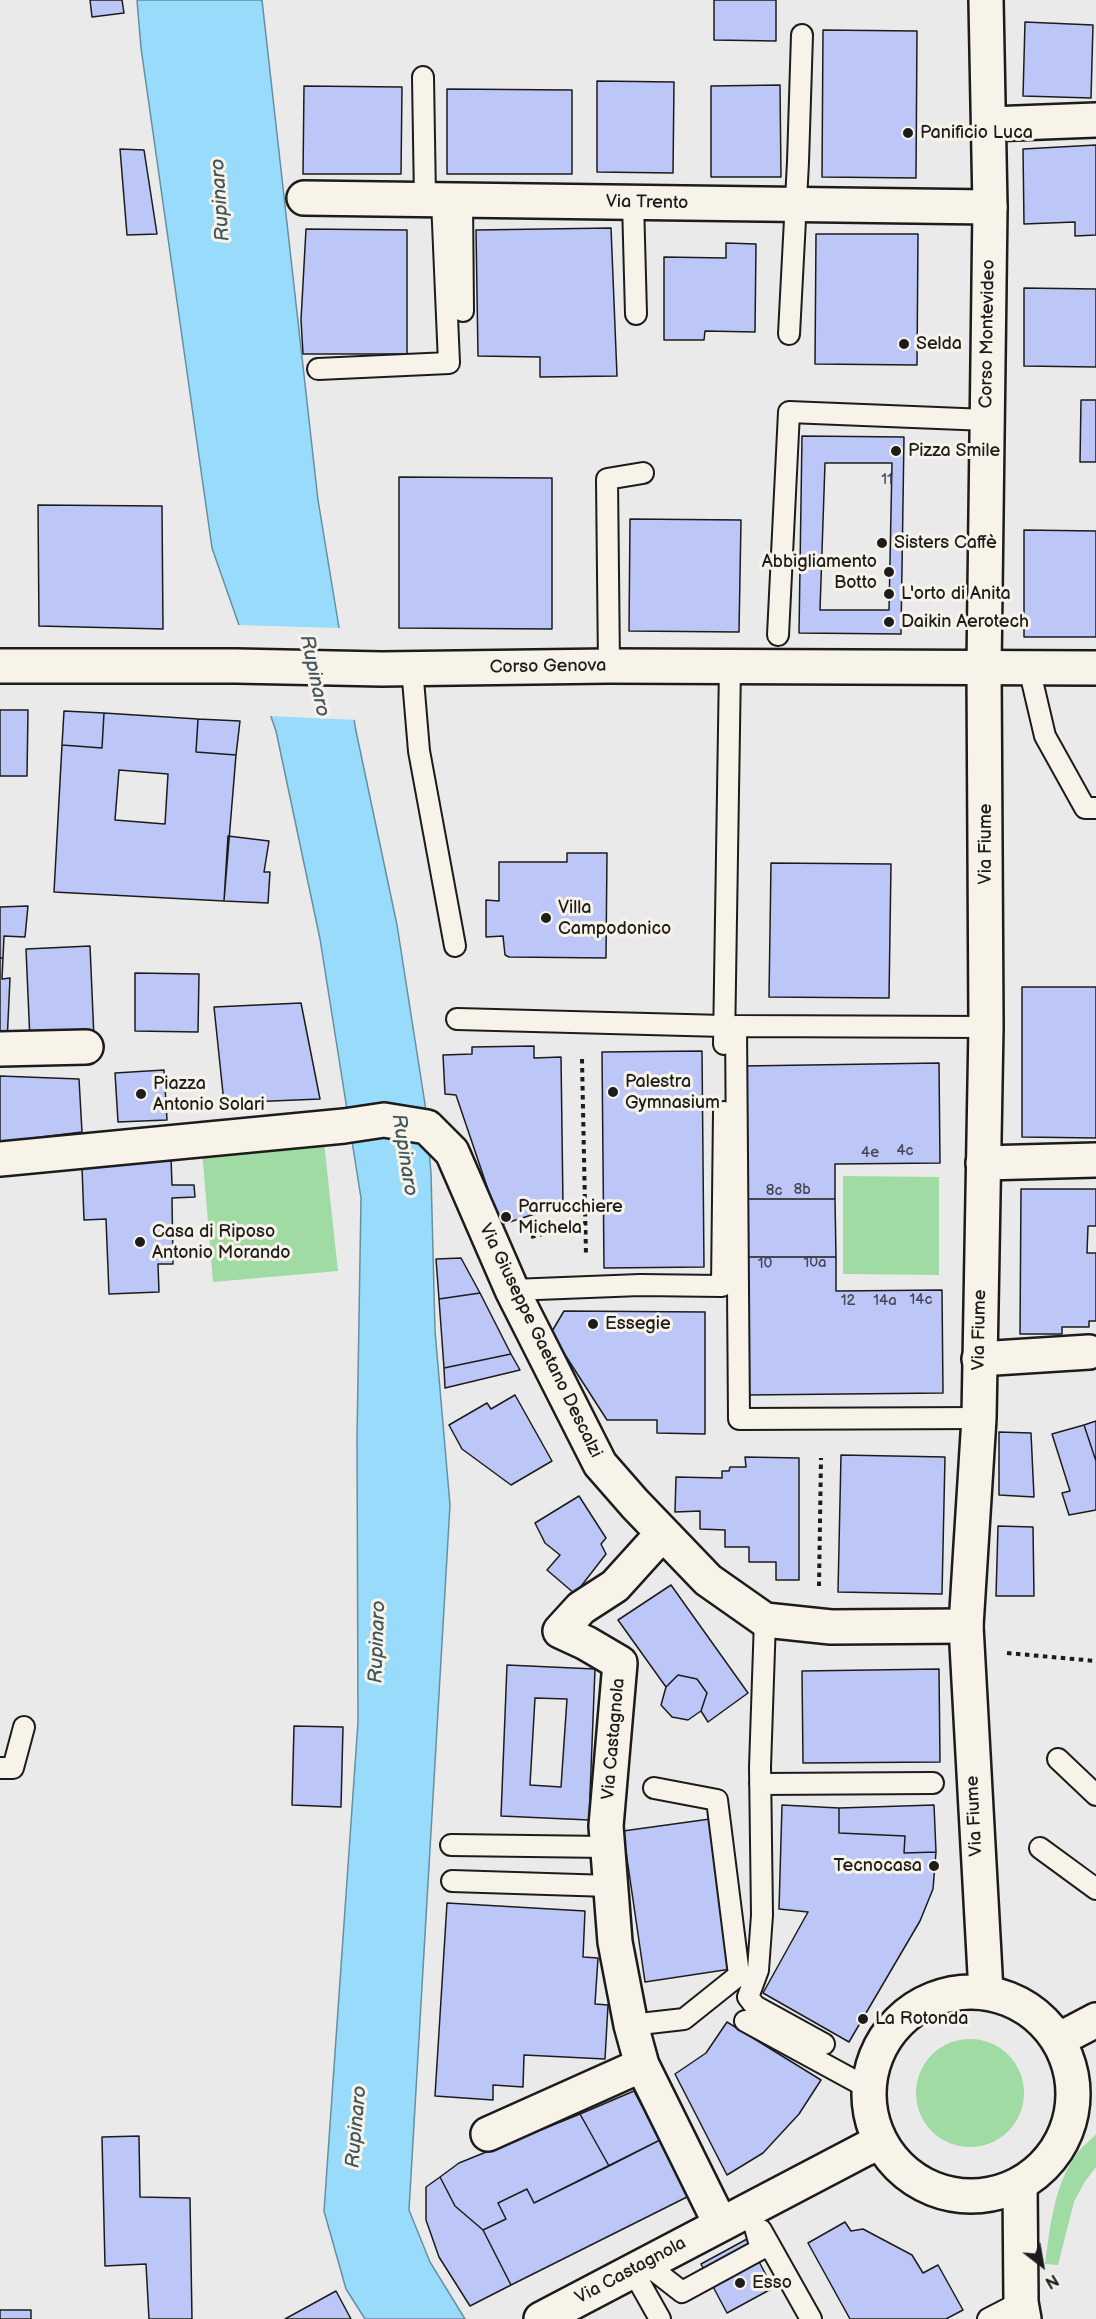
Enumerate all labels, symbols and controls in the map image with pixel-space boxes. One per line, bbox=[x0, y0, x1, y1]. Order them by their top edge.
place label: Panificio Luca bbox=[920, 122, 1033, 144]
marker: Panificio Luca bbox=[901, 126, 915, 140]
water label: Rupinaro bbox=[206, 158, 236, 242]
street label: Via Trento bbox=[606, 191, 688, 215]
street label: Corso Montevideo bbox=[976, 259, 1000, 409]
place label: Selda bbox=[916, 333, 962, 355]
marker: Selda bbox=[897, 337, 911, 351]
place label: Pizza Smile bbox=[908, 440, 1000, 462]
marker: Pizza Smile bbox=[889, 444, 903, 458]
house number: 11 bbox=[881, 471, 893, 489]
place label: Sisters Caffè bbox=[894, 532, 997, 554]
marker: Sisters Caffè bbox=[875, 536, 889, 550]
place label: Abbigliamento Botto bbox=[762, 551, 877, 594]
marker: Abbigliamento Botto bbox=[882, 565, 896, 579]
place label: L'orto di Anita bbox=[901, 583, 1011, 605]
marker: L'orto di Anita bbox=[882, 587, 896, 601]
place label: Daikin Aerotech bbox=[901, 611, 1029, 633]
marker: Daikin Aerotech bbox=[882, 615, 896, 629]
water label: Rupinaro bbox=[294, 633, 334, 719]
street label: Corso Genova bbox=[490, 655, 606, 679]
street label: Via Fiume bbox=[975, 804, 997, 884]
place label: Villa Campodonico bbox=[558, 897, 671, 940]
marker: Villa Campodonico bbox=[539, 911, 553, 925]
place label: Palestra Gymnasium bbox=[625, 1071, 720, 1114]
place label: Piazza Antonio Solari bbox=[153, 1073, 265, 1116]
marker: Palestra Gymnasium bbox=[606, 1085, 620, 1099]
marker: Piazza Antonio Solari bbox=[134, 1087, 148, 1101]
water label: Rupinaro bbox=[386, 1112, 422, 1198]
house number: 4c bbox=[896, 1142, 914, 1160]
house number: 4e bbox=[861, 1144, 879, 1162]
house number: 8b bbox=[793, 1181, 811, 1199]
house number: 8c bbox=[766, 1182, 782, 1200]
place label: Parrucchiere Michela bbox=[518, 1196, 623, 1238]
marker: Parrucchiere Michela bbox=[499, 1210, 513, 1224]
street label: Via Giuseppe Gaetano Descalzi bbox=[474, 1220, 606, 1462]
place label: Casa di Riposo Antonio Morando bbox=[152, 1221, 291, 1264]
marker: Casa di Riposo Antonio Morando bbox=[133, 1235, 147, 1249]
house number: 10a bbox=[803, 1254, 827, 1272]
house number: 10 bbox=[758, 1255, 772, 1273]
street label: Via Fiume bbox=[968, 1289, 992, 1371]
house number: 14c bbox=[910, 1291, 932, 1309]
house number: 12 bbox=[841, 1292, 855, 1310]
house number: 14a bbox=[873, 1292, 897, 1310]
place label: Essegie bbox=[605, 1313, 671, 1335]
marker: Essegie bbox=[586, 1317, 600, 1331]
water label: Rupinaro bbox=[365, 1600, 391, 1684]
street label: Via Castagnola bbox=[598, 1677, 630, 1801]
street label: Via Fiume bbox=[962, 1775, 988, 1857]
place label: Tecnocasa bbox=[834, 1855, 922, 1877]
marker: Tecnocasa bbox=[927, 1859, 941, 1873]
place label: La Rotonda bbox=[875, 2008, 969, 2030]
marker: La Rotonda bbox=[856, 2012, 870, 2026]
water label: Rupinaro bbox=[341, 2085, 373, 2169]
street label: Via Castagnola bbox=[572, 2233, 690, 2309]
north arrow bbox=[1012, 2235, 1072, 2295]
text: N bbox=[1041, 2270, 1062, 2292]
place label: Esso bbox=[752, 2272, 792, 2294]
marker: Esso bbox=[733, 2276, 747, 2290]

